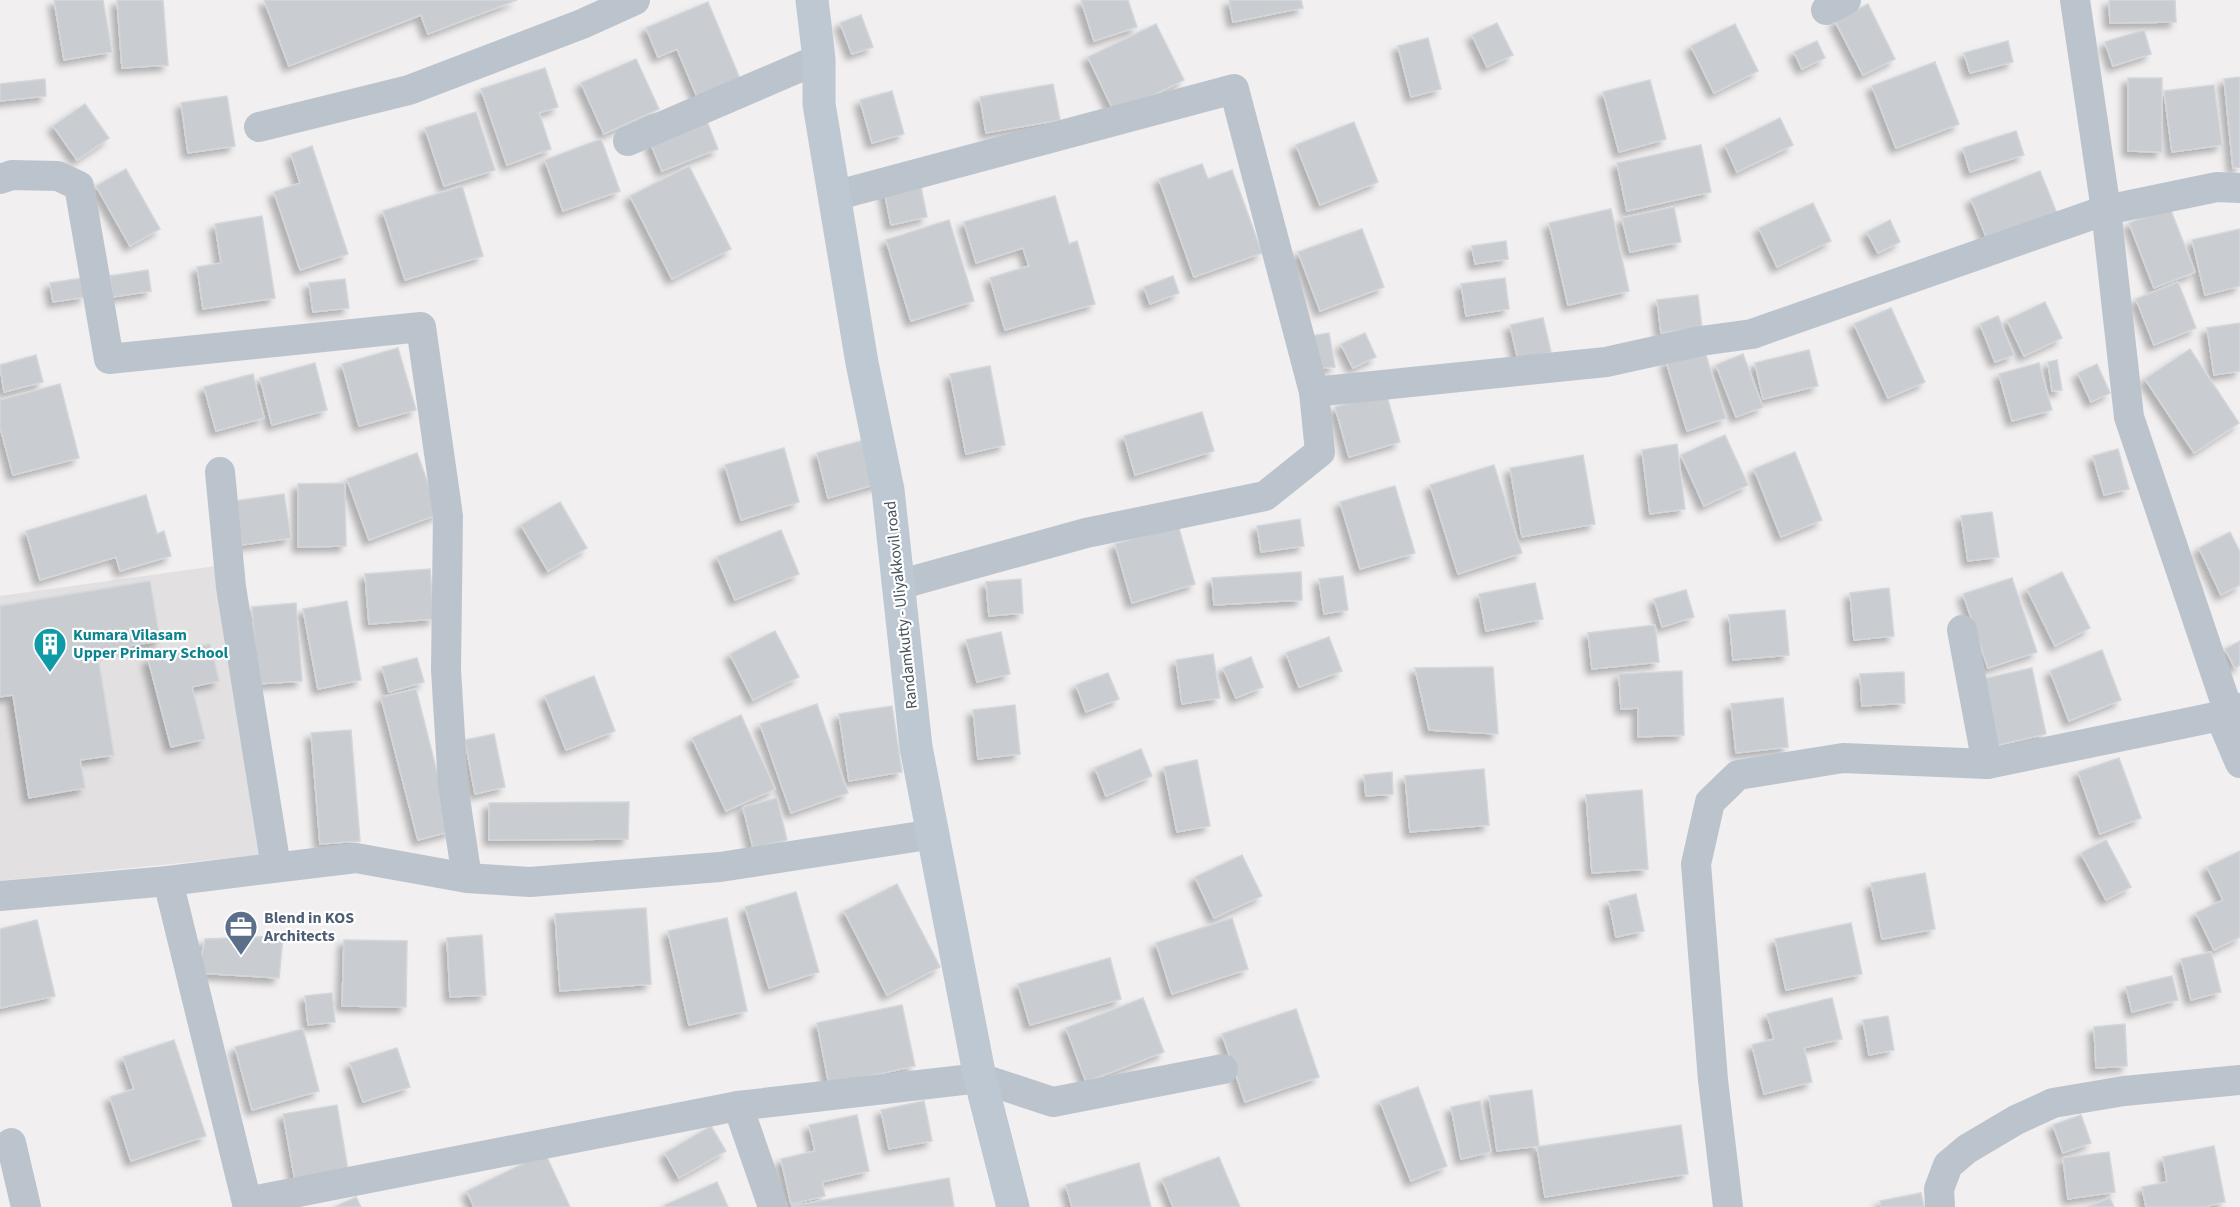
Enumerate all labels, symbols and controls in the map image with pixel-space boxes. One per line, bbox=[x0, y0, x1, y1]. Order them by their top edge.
street label: Randamkutty - Uliyakkovil road bbox=[879, 500, 923, 710]
place label: Kumara Vilasam Upper Primary School bbox=[73, 624, 229, 664]
building icon: Kumara Vilasam Upper Primary School bbox=[32, 626, 68, 673]
place label: Blend in KOS Architects bbox=[263, 907, 354, 947]
office icon: Blend in KOS Architects bbox=[223, 909, 259, 956]

